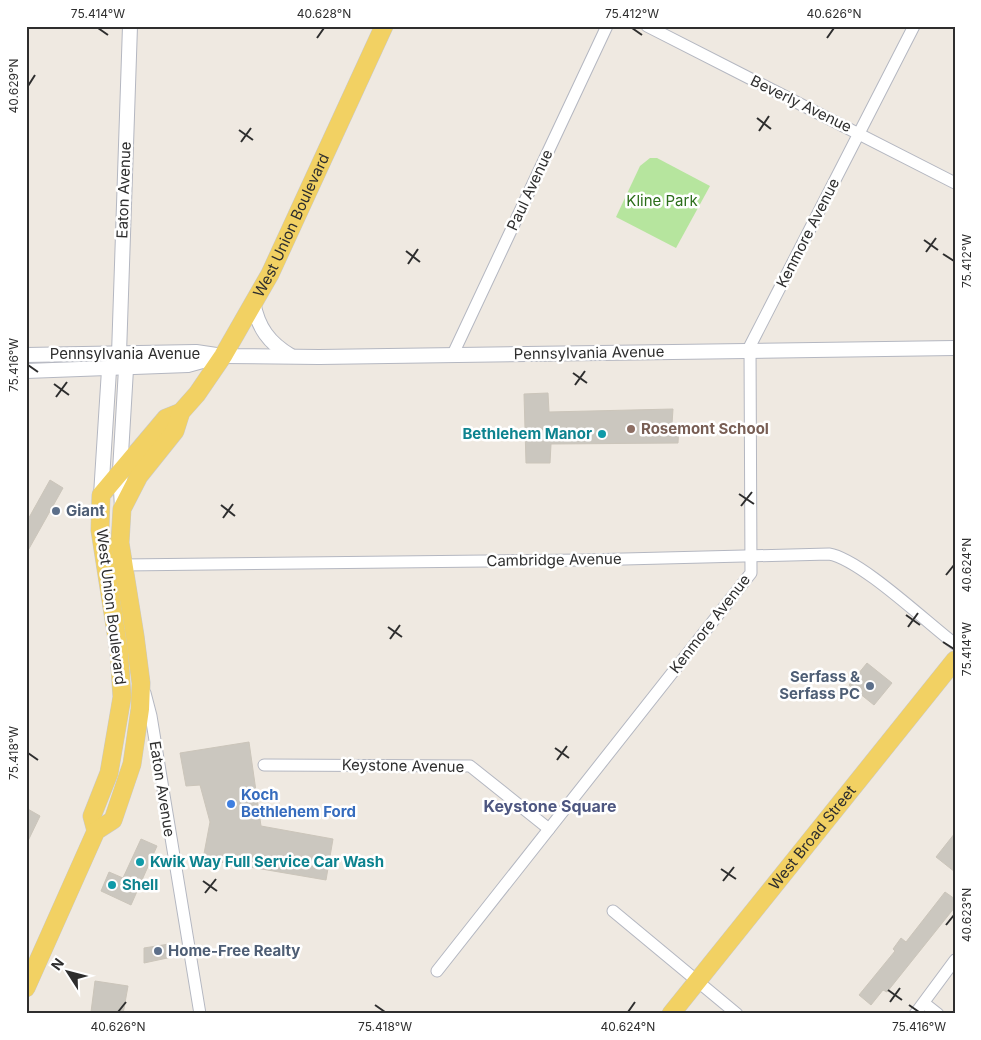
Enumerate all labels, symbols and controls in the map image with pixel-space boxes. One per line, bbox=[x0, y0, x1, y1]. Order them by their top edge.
text: 75.414°W bbox=[71, 6, 125, 21]
text: 40.628°N bbox=[297, 6, 351, 21]
text: 75.412°W bbox=[605, 6, 659, 21]
text: 40.626°N bbox=[807, 6, 861, 21]
text: 40.629°N bbox=[6, 59, 21, 113]
street label: Beverly Avenue bbox=[748, 71, 855, 136]
street label: Eaton Avenue bbox=[112, 141, 135, 239]
street label: Paul Avenue bbox=[502, 146, 557, 233]
street label: West Union Boulevard bbox=[249, 150, 333, 300]
street label: Kenmore Avenue bbox=[772, 175, 843, 291]
park label: Kline Park bbox=[626, 191, 698, 210]
text: 75.412°W bbox=[959, 234, 974, 288]
text: 75.416°W bbox=[6, 338, 21, 392]
street label: Pennsylvania Avenue bbox=[513, 342, 664, 363]
street label: Pennsylvania Avenue bbox=[50, 344, 200, 363]
place label: Rosemont School bbox=[641, 419, 769, 438]
marker: Rosemont School bbox=[625, 423, 637, 435]
place label: Bethlehem Manor bbox=[462, 424, 592, 443]
marker: Bethlehem Manor bbox=[596, 428, 608, 440]
place label: Giant bbox=[66, 501, 105, 520]
marker: Giant bbox=[50, 505, 62, 517]
street label: West Union Boulevard bbox=[93, 528, 130, 686]
text: 40.624°N bbox=[959, 538, 974, 592]
street label: Cambridge Avenue bbox=[486, 549, 622, 570]
street label: Kenmore Avenue bbox=[665, 570, 754, 677]
text: 75.414°W bbox=[959, 622, 974, 676]
place label: Serfass & Serfass PC bbox=[779, 667, 860, 703]
marker: Serfass & Serfass PC bbox=[864, 680, 876, 692]
text: 75.418°W bbox=[6, 726, 21, 780]
street label: Eaton Avenue bbox=[146, 740, 179, 838]
street label: Keystone Avenue bbox=[342, 755, 464, 776]
street label: West Broad Street bbox=[764, 781, 860, 893]
place label: Koch Bethlehem Ford bbox=[241, 785, 356, 821]
district label: Keystone Square bbox=[484, 796, 616, 816]
marker: Koch Bethlehem Ford bbox=[225, 798, 237, 810]
place label: Kwik Way Full Service Car Wash bbox=[150, 852, 384, 871]
marker: Kwik Way Full Service Car Wash bbox=[134, 856, 146, 868]
place label: Shell bbox=[122, 875, 158, 894]
marker: Shell bbox=[106, 879, 118, 891]
text: 40.623°N bbox=[959, 888, 974, 942]
place label: Home-Free Realty bbox=[168, 941, 300, 960]
marker: Home-Free Realty bbox=[152, 945, 164, 957]
north arrow bbox=[42, 948, 92, 998]
text: N bbox=[47, 955, 67, 973]
text: 40.626°N bbox=[91, 1019, 145, 1034]
text: 75.418°W bbox=[358, 1019, 412, 1034]
text: 40.624°N bbox=[601, 1019, 655, 1034]
text: 75.416°W bbox=[892, 1019, 946, 1034]

